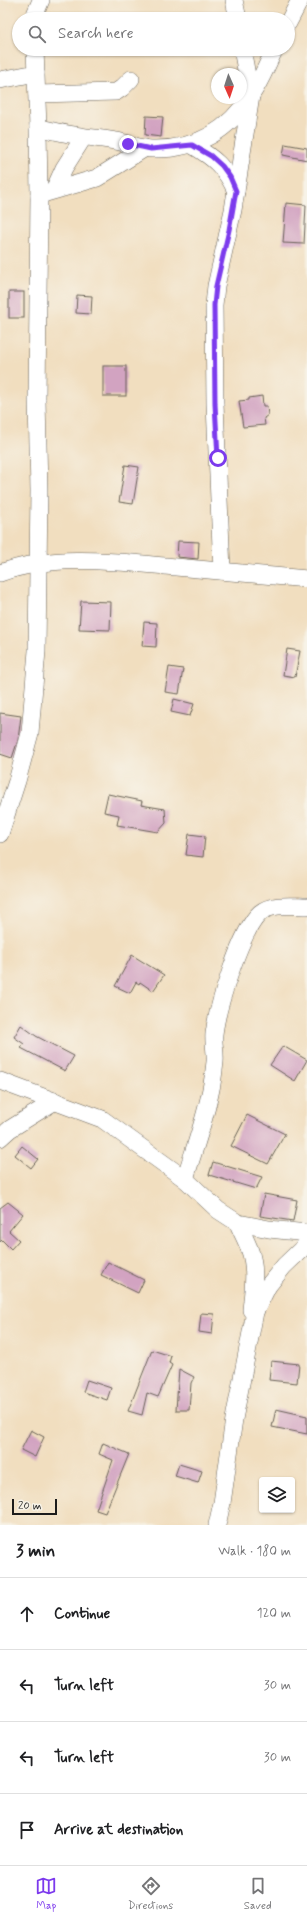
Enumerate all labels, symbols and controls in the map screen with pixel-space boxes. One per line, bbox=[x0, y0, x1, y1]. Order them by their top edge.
search box bbox=[12, 12, 295, 56]
icon: search bbox=[26, 23, 48, 45]
text: Search here bbox=[58, 24, 134, 44]
north arrow bbox=[211, 68, 247, 104]
route end bbox=[119, 135, 137, 153]
route start bbox=[209, 449, 227, 467]
map controls bbox=[259, 1477, 295, 1513]
button: layers bbox=[259, 1477, 295, 1513]
scale bar bbox=[12, 1497, 57, 1516]
text: 20 m bbox=[18, 1499, 41, 1513]
text: 3 min bbox=[16, 1540, 55, 1562]
text: Walk · 180 m bbox=[218, 1543, 291, 1560]
icon: ahead bbox=[16, 1603, 38, 1625]
text: Continue bbox=[54, 1604, 110, 1624]
text: 120 m bbox=[257, 1605, 291, 1622]
icon: left bbox=[16, 1675, 38, 1697]
text: Turn left bbox=[54, 1676, 114, 1696]
text: 30 m bbox=[264, 1677, 291, 1694]
icon: left bbox=[16, 1747, 38, 1769]
text: Turn left bbox=[54, 1748, 114, 1768]
text: 30 m bbox=[264, 1749, 291, 1766]
icon: arrive bbox=[16, 1819, 38, 1841]
text: Arrive at destination bbox=[54, 1820, 183, 1840]
tab: Map bbox=[35, 1875, 57, 1913]
tab: Directions bbox=[128, 1875, 173, 1913]
tab: Saved bbox=[244, 1875, 272, 1913]

